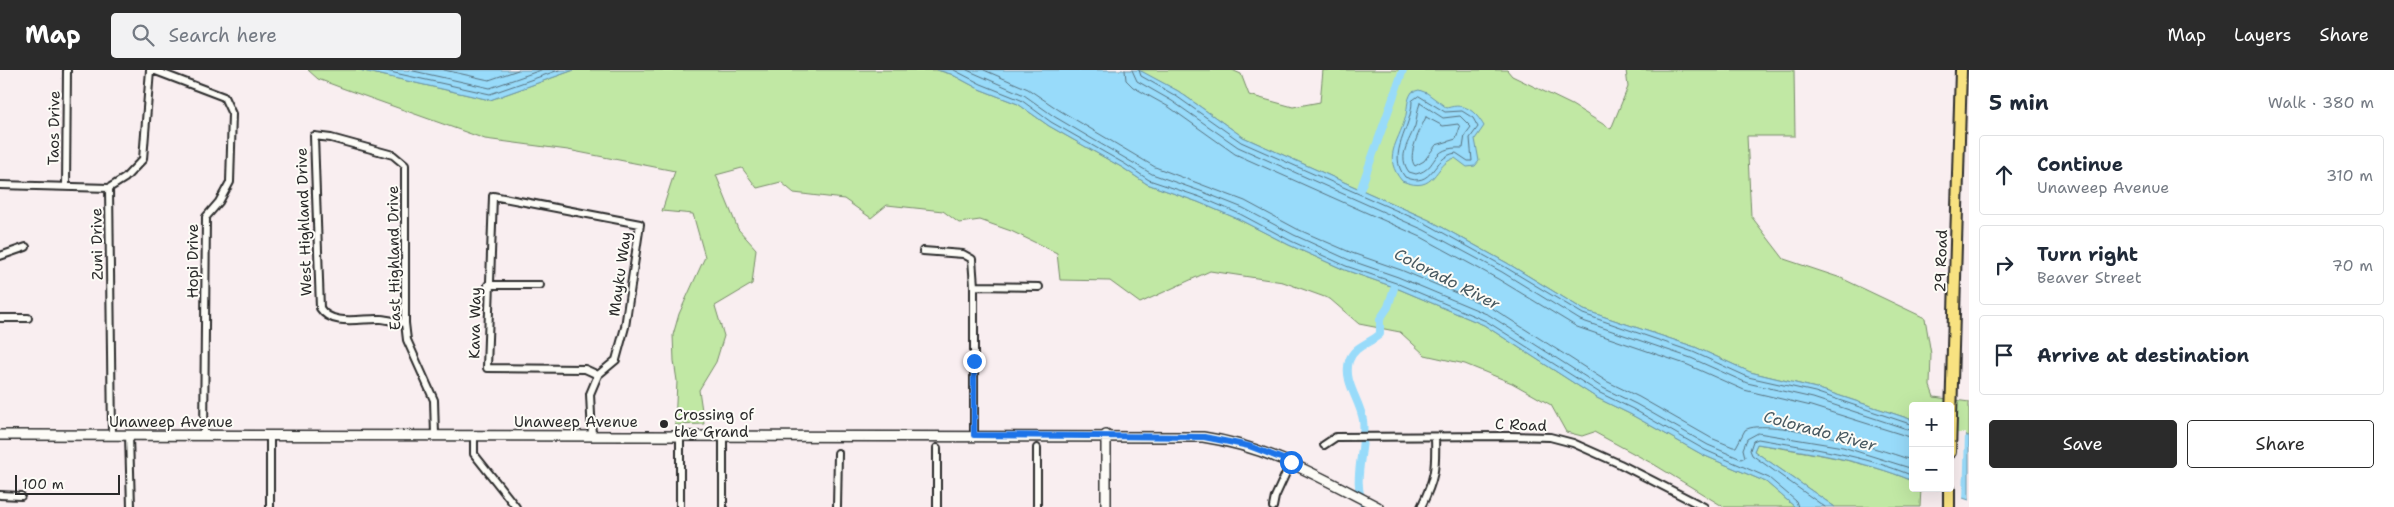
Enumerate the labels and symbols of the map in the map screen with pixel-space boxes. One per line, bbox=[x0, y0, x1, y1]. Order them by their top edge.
street label: Taos Drive bbox=[43, 90, 65, 166]
street label: West Highland Drive bbox=[291, 147, 317, 297]
street label: East Highland Drive bbox=[383, 185, 405, 331]
street label: Zuni Drive bbox=[86, 208, 108, 280]
street label: Hopi Drive bbox=[183, 224, 203, 298]
street label: 29 Road bbox=[1930, 229, 1952, 293]
street label: Mayku Way bbox=[604, 230, 636, 318]
water label: Colorado River bbox=[1391, 243, 1504, 315]
street label: Kava Way bbox=[464, 287, 486, 359]
route end bbox=[963, 350, 986, 373]
place label: Crossing of the Grand bbox=[674, 405, 755, 442]
water label: Colorado River bbox=[1761, 406, 1879, 456]
street label: Unaweep Avenue bbox=[109, 412, 233, 432]
street label: Unaweep Avenue bbox=[514, 412, 638, 432]
street label: C Road bbox=[1495, 414, 1548, 436]
marker: Crossing of the Grand bbox=[658, 418, 670, 430]
route start bbox=[1280, 451, 1303, 474]
scale bar bbox=[15, 472, 120, 495]

